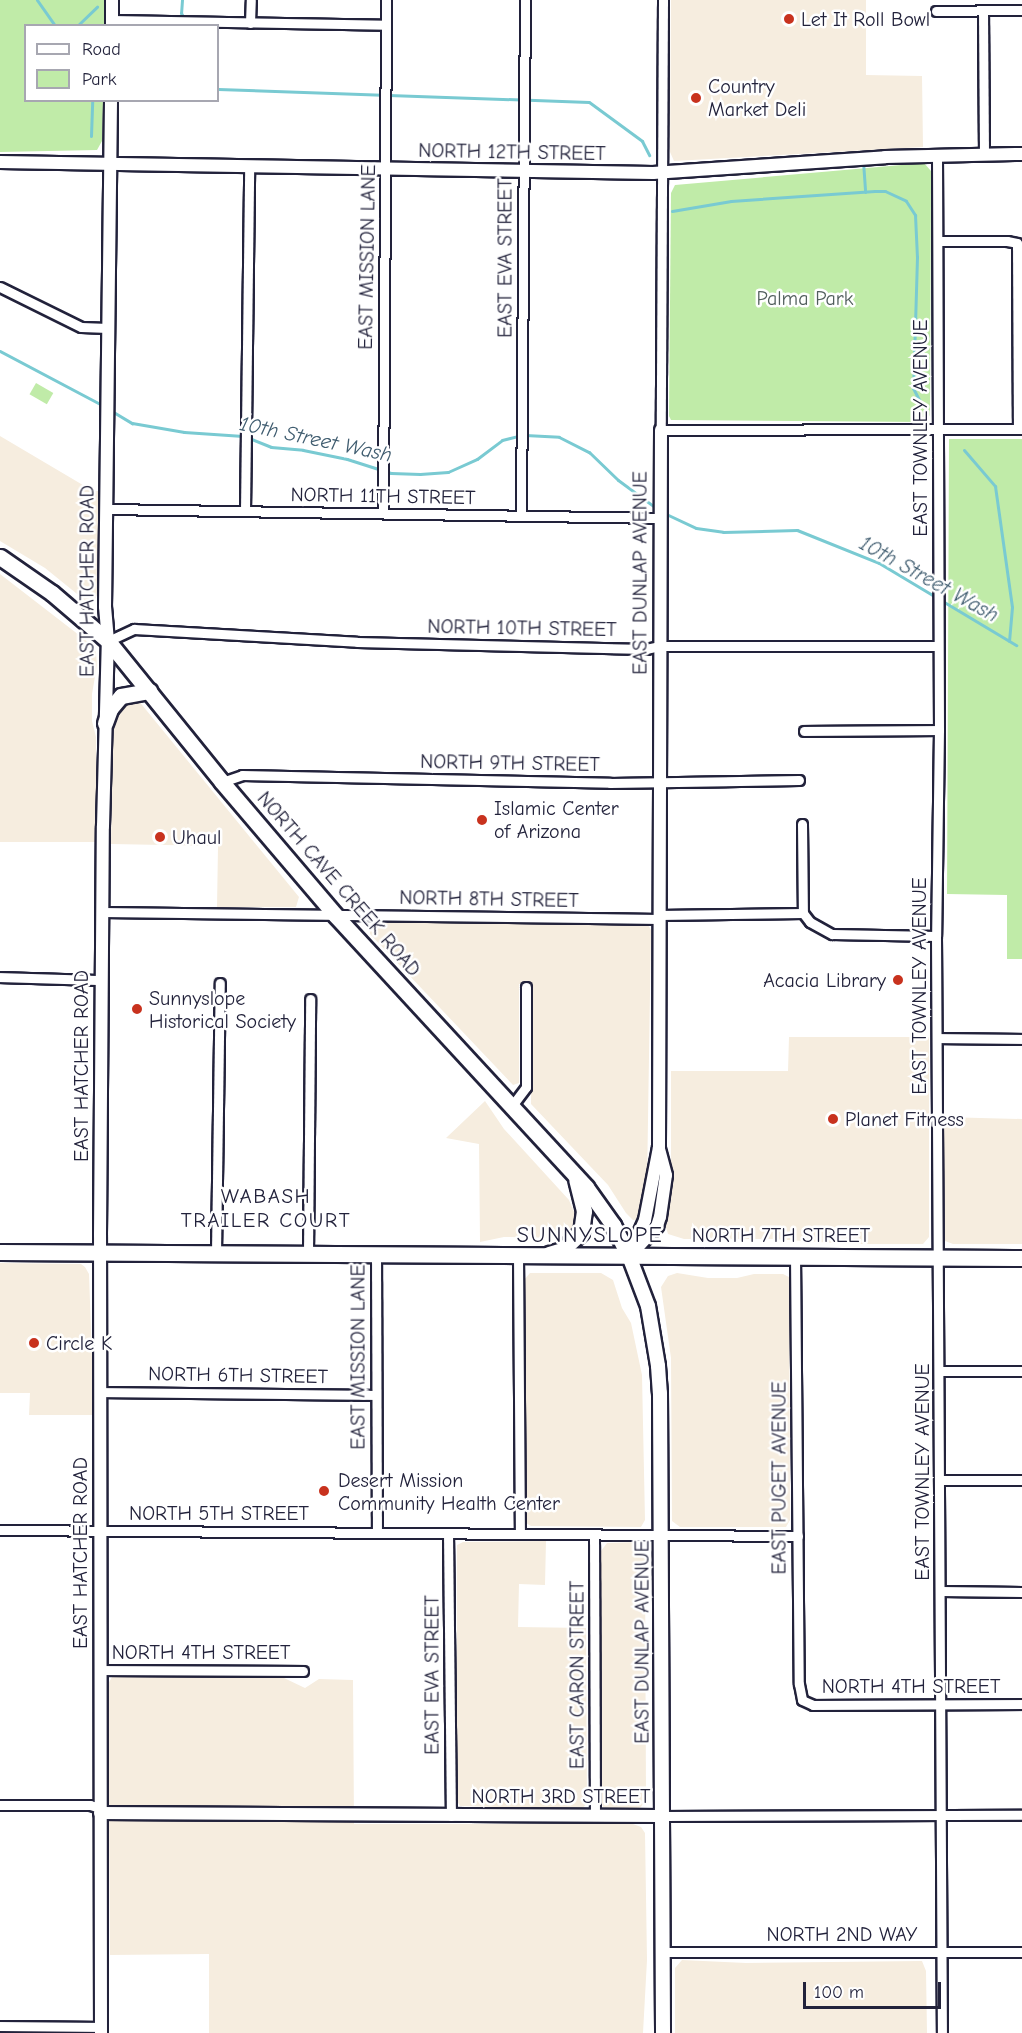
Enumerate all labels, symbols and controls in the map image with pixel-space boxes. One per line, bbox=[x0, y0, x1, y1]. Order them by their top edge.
place label: Let It Roll Bowl bbox=[801, 7, 930, 31]
marker: Let It Roll Bowl bbox=[782, 12, 796, 26]
legend bbox=[24, 24, 219, 102]
text: Road bbox=[82, 39, 121, 60]
text: Park bbox=[82, 69, 116, 90]
place label: Country Market Deli bbox=[708, 74, 806, 121]
marker: Country Market Deli bbox=[689, 91, 703, 105]
street label: NORTH 12TH STREET bbox=[418, 138, 606, 166]
street label: EAST MISSION LANE bbox=[353, 164, 381, 350]
street label: EAST EVA STREET bbox=[493, 178, 517, 338]
park label: Palma Park bbox=[757, 286, 853, 310]
street label: EAST TOWNLEY AVENUE bbox=[908, 319, 932, 537]
water label: 10th Street Wash bbox=[238, 411, 394, 467]
street label: EAST DUNLAP AVENUE bbox=[628, 471, 652, 675]
street label: NORTH 11TH STREET bbox=[290, 482, 476, 510]
street label: EAST HATCHER ROAD bbox=[75, 485, 99, 677]
water label: 10th Street Wash bbox=[855, 530, 1003, 628]
street label: NORTH 10TH STREET bbox=[427, 614, 617, 642]
street label: NORTH 9TH STREET bbox=[420, 749, 600, 777]
street label: NORTH CAVE CREEK ROAD bbox=[252, 787, 426, 981]
place label: Islamic Center of Arizona bbox=[494, 796, 619, 843]
marker: Islamic Center of Arizona bbox=[475, 813, 489, 827]
place label: Uhaul bbox=[172, 825, 221, 849]
marker: Uhaul bbox=[153, 830, 167, 844]
street label: EAST TOWNLEY AVENUE bbox=[907, 877, 931, 1095]
street label: NORTH 8TH STREET bbox=[399, 885, 579, 913]
place label: Acacia Library bbox=[763, 968, 886, 992]
street label: EAST HATCHER ROAD bbox=[69, 970, 93, 1162]
marker: Acacia Library bbox=[891, 973, 905, 987]
place label: Sunnyslope Historical Society bbox=[149, 986, 296, 1033]
marker: Sunnyslope Historical Society bbox=[130, 1002, 144, 1016]
place label: Planet Fitness bbox=[845, 1107, 964, 1131]
marker: Planet Fitness bbox=[826, 1112, 840, 1126]
district label: WABASH TRAILER COURT bbox=[181, 1183, 351, 1233]
district label: SUNNYSLOPE bbox=[517, 1223, 663, 1249]
street label: NORTH 7TH STREET bbox=[692, 1223, 870, 1247]
street label: EAST MISSION LANE bbox=[346, 1264, 370, 1450]
place label: Circle K bbox=[46, 1331, 112, 1355]
marker: Circle K bbox=[27, 1336, 41, 1350]
street label: NORTH 6TH STREET bbox=[148, 1361, 328, 1389]
street label: EAST TOWNLEY AVENUE bbox=[910, 1363, 934, 1581]
street label: EAST PUGET AVENUE bbox=[767, 1382, 791, 1574]
street label: EAST HATCHER ROAD bbox=[68, 1457, 92, 1649]
place label: Desert Mission Community Health Center bbox=[338, 1468, 560, 1515]
marker: Desert Mission Community Health Center bbox=[315, 1482, 333, 1500]
street label: NORTH 5TH STREET bbox=[129, 1501, 309, 1525]
street label: EAST DUNLAP AVENUE bbox=[630, 1540, 654, 1744]
street label: EAST CARON STREET bbox=[565, 1581, 589, 1769]
street label: EAST EVA STREET bbox=[420, 1595, 444, 1755]
street label: NORTH 4TH STREET bbox=[112, 1640, 290, 1664]
street label: NORTH 4TH STREET bbox=[822, 1674, 1000, 1698]
street label: NORTH 3RD STREET bbox=[472, 1784, 650, 1808]
street label: NORTH 2ND WAY bbox=[767, 1922, 917, 1946]
scale bar bbox=[806, 1970, 944, 2008]
text: 100 m bbox=[814, 1982, 864, 2003]

